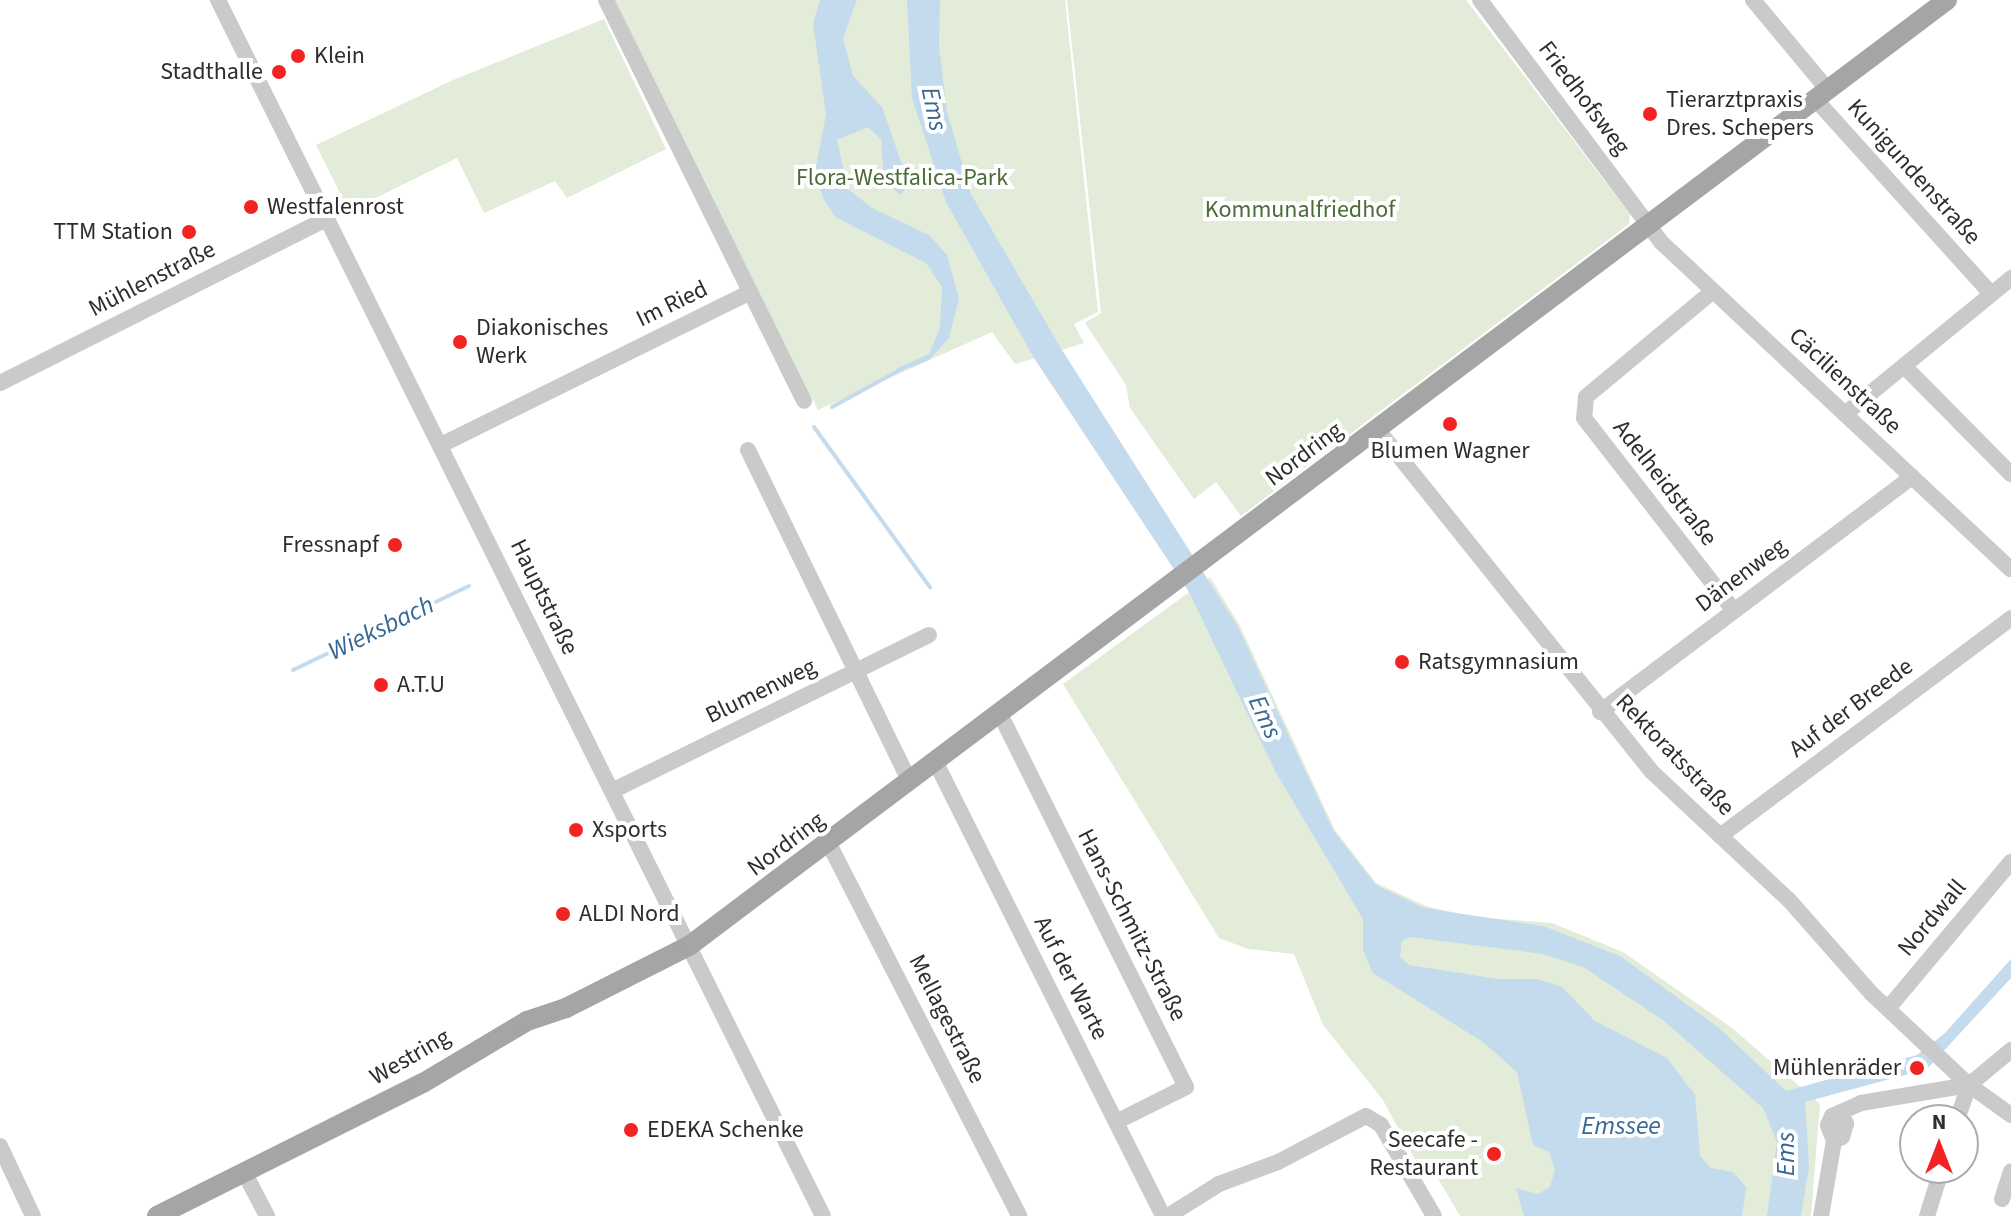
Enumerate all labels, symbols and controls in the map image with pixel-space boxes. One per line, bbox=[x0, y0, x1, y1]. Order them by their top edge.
street label: Friedhofsweg bbox=[1532, 36, 1636, 160]
place label: Klein bbox=[314, 42, 365, 70]
marker: Klein bbox=[289, 47, 307, 65]
place label: Stadthalle bbox=[160, 58, 263, 86]
marker: Stadthalle bbox=[270, 63, 288, 81]
water label: Ems bbox=[914, 84, 954, 134]
place label: Tierarztpraxis Dres. Schepers bbox=[1666, 86, 1814, 142]
street label: Kunigundenstraße bbox=[1841, 93, 1987, 251]
marker: Tierarztpraxis Dres. Schepers bbox=[1641, 105, 1659, 123]
park label: Flora-Westfalica-Park bbox=[796, 164, 1008, 192]
place label: Westfalenrost bbox=[267, 193, 404, 221]
park label: Kommunalfriedhof bbox=[1205, 196, 1395, 224]
marker: Westfalenrost bbox=[242, 198, 260, 216]
place label: TTM Station bbox=[53, 218, 173, 246]
marker: TTM Station bbox=[180, 223, 198, 241]
street label: Mühlenstraße bbox=[84, 235, 220, 323]
street label: Im Ried bbox=[632, 274, 712, 334]
place label: Diakonisches Werk bbox=[476, 314, 608, 370]
street label: Cäcilienstraße bbox=[1783, 322, 1907, 440]
marker: Diakonisches Werk bbox=[451, 333, 469, 351]
street label: Adelheidstraße bbox=[1607, 414, 1723, 552]
marker: Blumen Wagner bbox=[1441, 415, 1459, 433]
street label: Nordring bbox=[1260, 416, 1348, 492]
place label: Blumen Wagner bbox=[1370, 437, 1530, 465]
place label: Fressnapf bbox=[282, 531, 379, 559]
street label: Dänenweg bbox=[1690, 532, 1792, 618]
street label: Hauptstraße bbox=[504, 535, 584, 659]
marker: Fressnapf bbox=[386, 536, 404, 554]
water label: Wieksbach bbox=[323, 589, 439, 667]
place label: Ratsgymnasium bbox=[1418, 648, 1579, 676]
street label: Blumenweg bbox=[701, 652, 821, 730]
street label: Auf der Breede bbox=[1784, 652, 1918, 764]
marker: Ratsgymnasium bbox=[1393, 653, 1411, 671]
place label: A.T.U bbox=[397, 671, 445, 699]
marker: A.T.U bbox=[372, 676, 390, 694]
street label: Rektoratsstraße bbox=[1610, 688, 1740, 822]
water label: Ems bbox=[1242, 690, 1288, 744]
street label: Nordring bbox=[742, 806, 830, 882]
place label: Xsports bbox=[592, 816, 667, 844]
marker: Xsports bbox=[567, 821, 585, 839]
street label: Hans-Schmitz-Straße bbox=[1071, 824, 1193, 1026]
street label: Nordwall bbox=[1892, 874, 1972, 962]
place label: ALDI Nord bbox=[579, 900, 680, 928]
marker: ALDI Nord bbox=[554, 905, 572, 923]
street label: Auf der Warte bbox=[1028, 911, 1114, 1045]
street label: Mellagestraße bbox=[902, 950, 992, 1088]
street label: Westring bbox=[365, 1023, 455, 1091]
place label: Mühlenräder bbox=[1773, 1054, 1901, 1082]
marker: Mühlenräder bbox=[1908, 1059, 1926, 1077]
north arrow bbox=[1899, 1104, 1979, 1184]
text: N bbox=[1932, 1106, 1946, 1138]
water label: Emssee bbox=[1581, 1110, 1661, 1142]
place label: EDEKA Schenke bbox=[647, 1116, 804, 1144]
marker: EDEKA Schenke bbox=[622, 1121, 640, 1139]
place label: Seecafe - Restaurant bbox=[1369, 1126, 1478, 1182]
water label: Ems bbox=[1770, 1132, 1802, 1176]
marker: Seecafe - Restaurant bbox=[1485, 1145, 1503, 1163]

